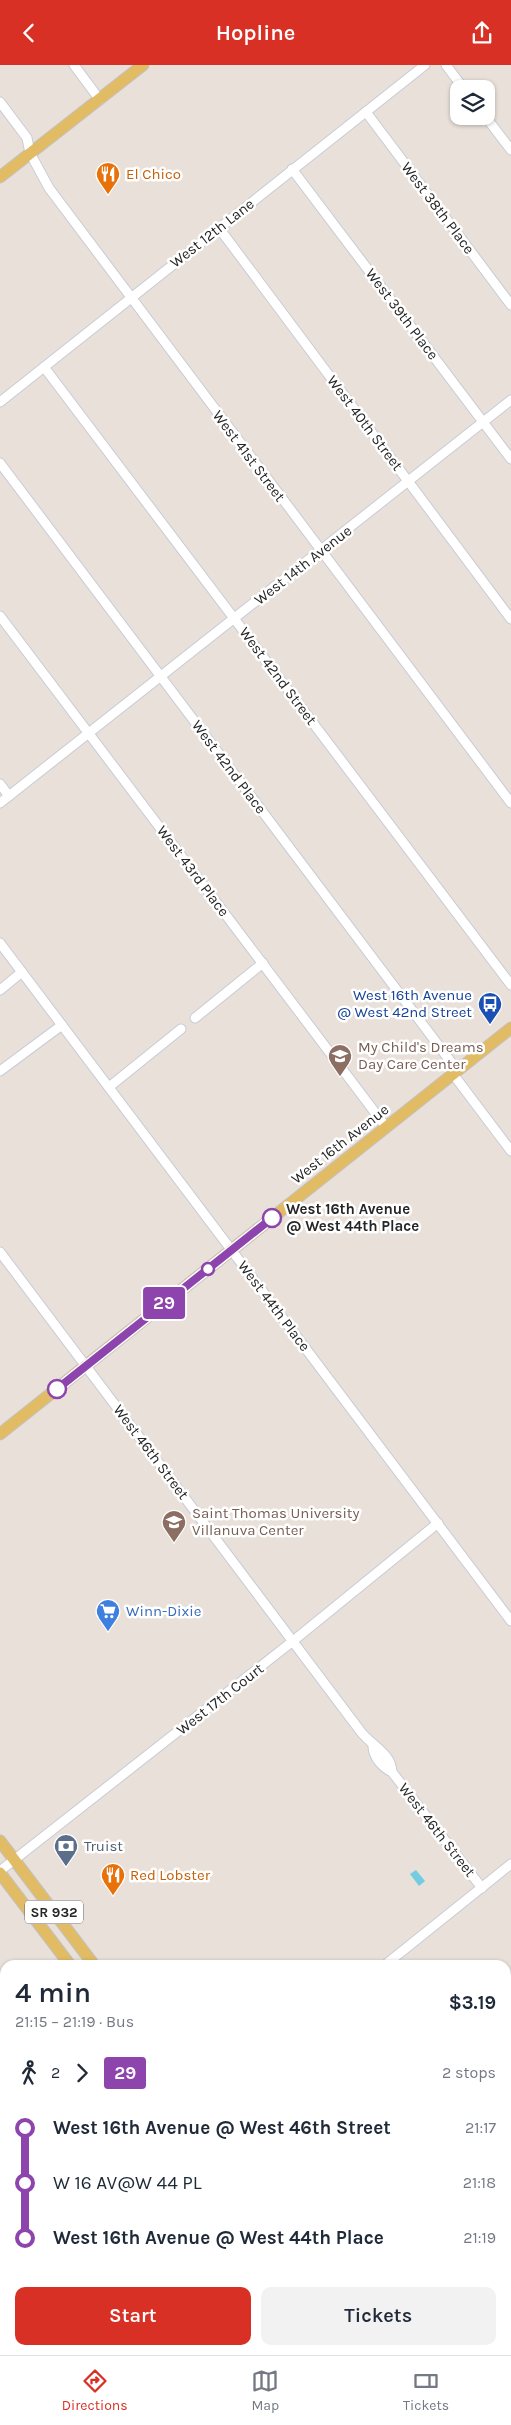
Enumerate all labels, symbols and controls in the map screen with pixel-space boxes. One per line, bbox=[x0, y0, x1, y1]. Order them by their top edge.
icon: back bbox=[15, 19, 43, 47]
icon: share bbox=[468, 19, 496, 47]
text: Hopline bbox=[216, 20, 295, 46]
map controls bbox=[450, 80, 495, 125]
button: layers bbox=[450, 80, 495, 125]
street label: West 38th Place bbox=[398, 159, 478, 257]
restaurant icon: El Chico bbox=[95, 161, 121, 195]
place label: El Chico bbox=[126, 165, 181, 183]
street label: West 12th Lane bbox=[166, 195, 258, 271]
street label: West 39th Place bbox=[362, 265, 442, 363]
street label: West 40th Street bbox=[323, 372, 407, 474]
street label: West 41st Street bbox=[209, 407, 289, 505]
street label: West 14th Avenue bbox=[251, 521, 355, 609]
street label: West 42nd Street bbox=[235, 624, 321, 729]
street label: West 42nd Place bbox=[188, 717, 270, 817]
street label: West 43rd Place bbox=[153, 822, 233, 920]
place label: West 16th Avenue @ West 42nd Street bbox=[337, 986, 472, 1021]
bus stop icon: West 16th Avenue @ West 42nd Street bbox=[477, 991, 503, 1025]
place label: My Child's Dreams Day Care Center bbox=[358, 1038, 484, 1073]
school or university icon: My Child's Dreams Day Care Center bbox=[327, 1043, 353, 1077]
street label: West 16th Avenue bbox=[288, 1100, 392, 1188]
place label: West 16th Avenue @ West 44th Place bbox=[286, 1200, 419, 1235]
marker: West 16th Avenue @ West 44th Place bbox=[262, 1208, 282, 1228]
street label: West 44th Place bbox=[234, 1257, 314, 1355]
unlabelled marker bbox=[201, 1262, 215, 1276]
line badge: 29 bbox=[142, 1287, 186, 1319]
text: 29 bbox=[153, 1292, 175, 1314]
unlabelled marker bbox=[47, 1379, 67, 1399]
street label: West 46th Street bbox=[109, 1401, 193, 1503]
place label: Saint Thomas University Villanuva Center bbox=[192, 1504, 360, 1539]
school or university icon: Saint Thomas University Villanuva Center bbox=[161, 1509, 187, 1543]
supermarket icon: Winn-Dixie bbox=[95, 1598, 121, 1632]
place label: Winn-Dixie bbox=[126, 1602, 201, 1620]
street label: West 17th Court bbox=[173, 1659, 267, 1739]
street label: West 46th Street bbox=[395, 1779, 479, 1881]
bank icon: Truist bbox=[53, 1833, 79, 1867]
place label: Truist bbox=[84, 1837, 123, 1855]
restaurant icon: Red Lobster bbox=[100, 1862, 126, 1896]
place label: Red Lobster bbox=[130, 1866, 211, 1884]
road number: SR 932 bbox=[25, 1900, 83, 1923]
text: 4 min bbox=[15, 1976, 91, 2009]
text: $3.19 bbox=[449, 1992, 496, 2014]
text: 21:15 – 21:19 · Bus bbox=[15, 2012, 134, 2031]
icon: walk bbox=[15, 2059, 43, 2087]
icon: forward bbox=[68, 2059, 96, 2087]
text: 29 bbox=[114, 2062, 136, 2084]
text: 2 bbox=[51, 2063, 60, 2082]
text: 2 stops bbox=[442, 2063, 496, 2082]
text: West 16th Avenue @ West 46th Street bbox=[53, 2117, 391, 2139]
text: 21:17 bbox=[465, 2118, 496, 2137]
text: W 16 AV@W 44 PL bbox=[53, 2172, 202, 2194]
text: 21:18 bbox=[463, 2173, 496, 2192]
text: West 16th Avenue @ West 44th Place bbox=[53, 2227, 384, 2249]
text: 21:19 bbox=[463, 2228, 496, 2247]
button: Start bbox=[15, 2287, 251, 2345]
button: Tickets bbox=[261, 2287, 496, 2345]
tab: Directions bbox=[62, 2367, 128, 2414]
tab: Map bbox=[251, 2367, 279, 2414]
tab: Tickets bbox=[403, 2367, 449, 2414]

